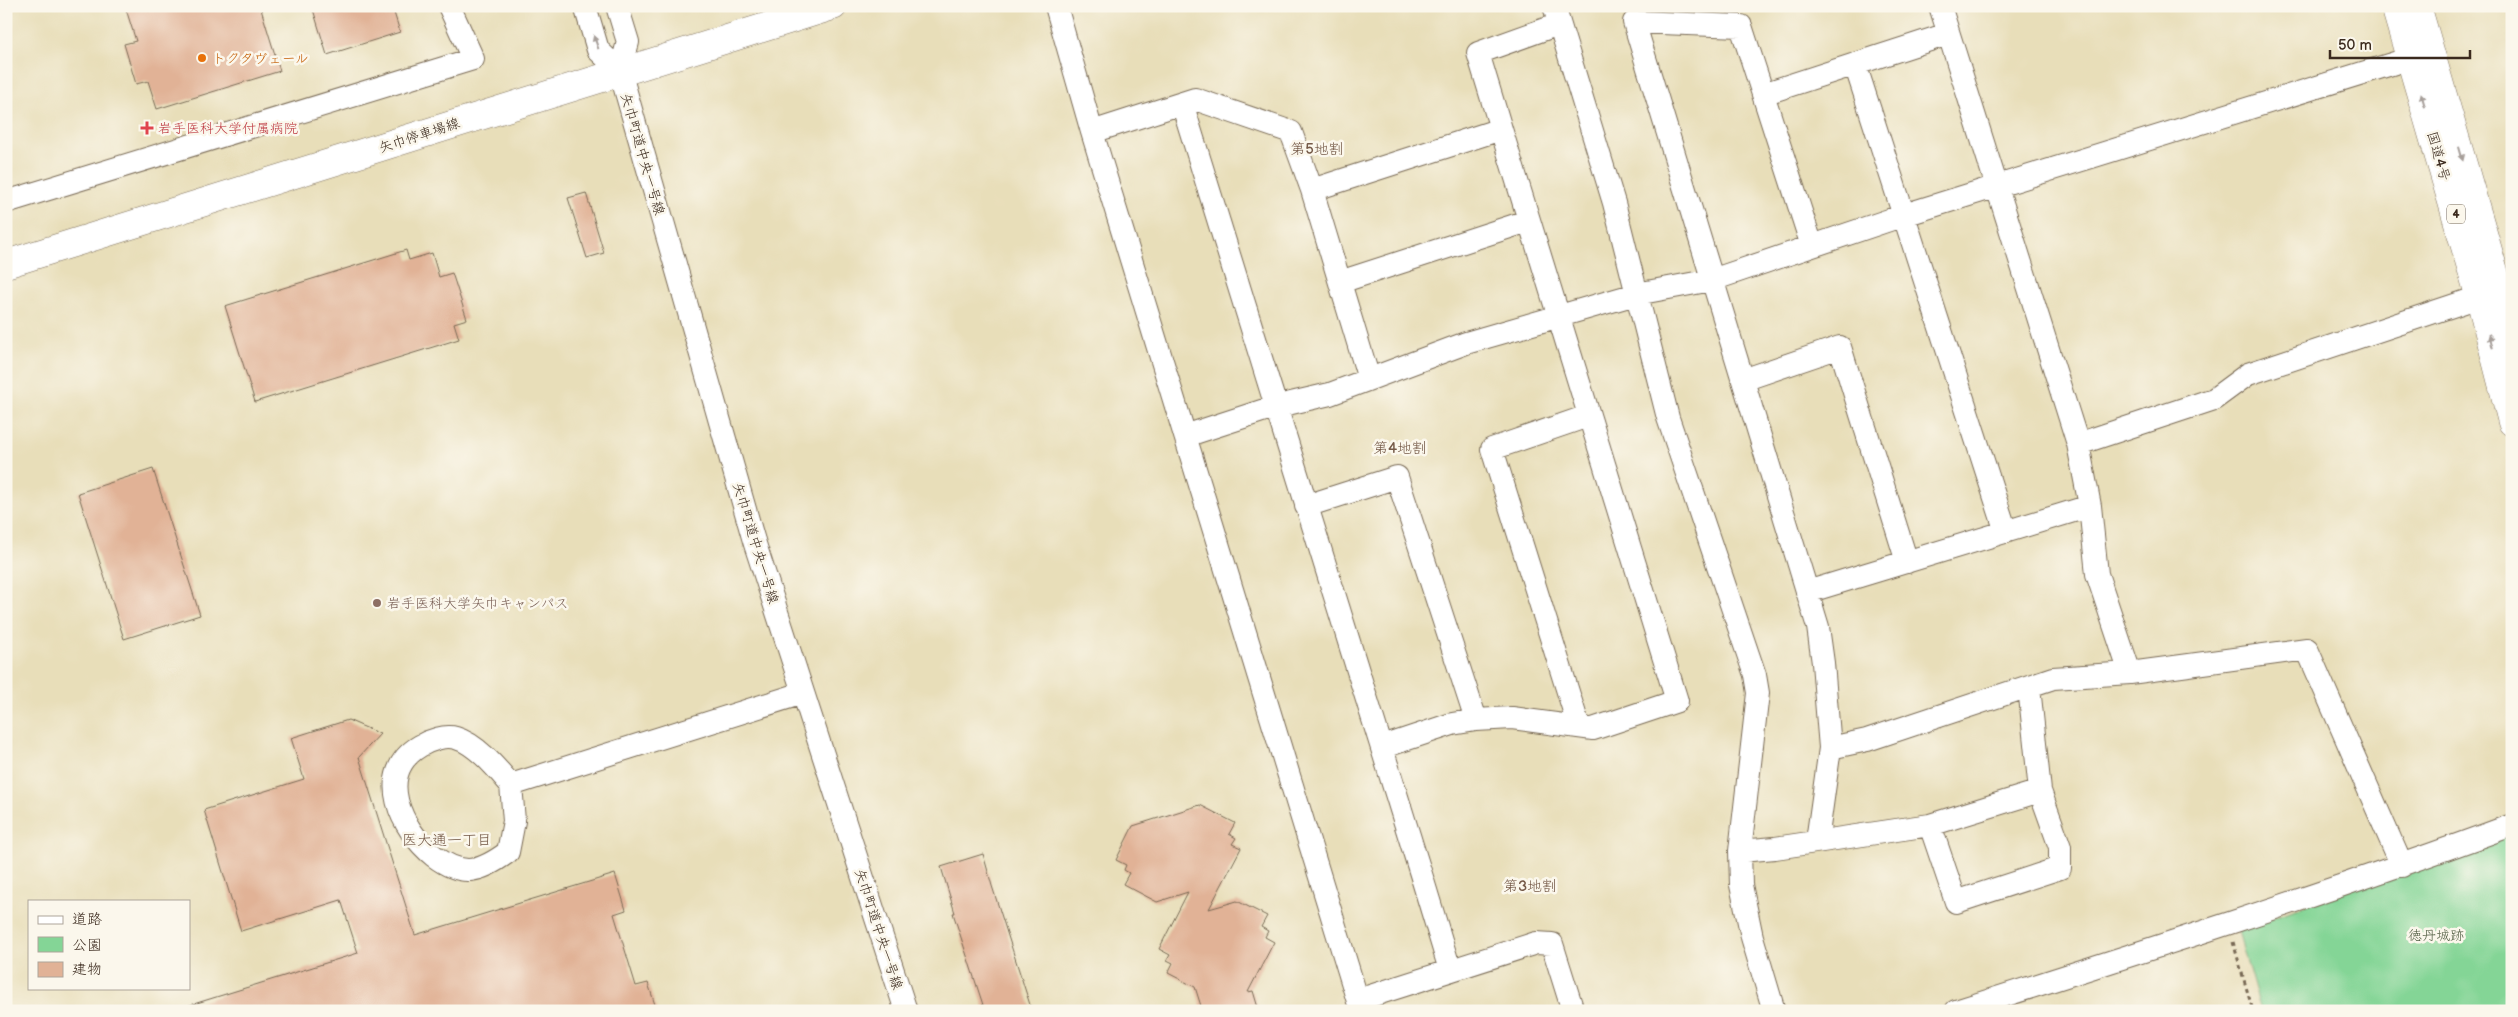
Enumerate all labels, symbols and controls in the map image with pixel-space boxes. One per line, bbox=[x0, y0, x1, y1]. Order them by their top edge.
scale bar bbox=[2330, 28, 2470, 60]
one-way arrow bbox=[592, 35, 599, 50]
text: 50 m bbox=[2338, 36, 2372, 55]
place label: トクタヴェール bbox=[212, 50, 309, 67]
marker: トクタヴェール bbox=[196, 52, 208, 64]
street label: 矢巾町道中央一号線 bbox=[617, 91, 668, 217]
one-way arrow bbox=[2418, 93, 2426, 108]
street label: 矢巾停車場線 bbox=[377, 114, 462, 157]
place label: 岩手医科大学付属病院 bbox=[158, 120, 298, 137]
marker: 岩手医科大学付属病院 bbox=[140, 121, 154, 135]
street label: 国道4号 bbox=[2423, 130, 2454, 183]
district label: 第5地割 bbox=[1290, 140, 1344, 159]
one-way arrow bbox=[2457, 146, 2465, 161]
road number: 4 bbox=[2447, 204, 2465, 223]
one-way arrow bbox=[2487, 333, 2495, 348]
district label: 第4地割 bbox=[1373, 439, 1427, 458]
street label: 矢巾町道中央一号線 bbox=[729, 480, 782, 606]
place label: 岩手医科大学矢巾キャンパス bbox=[387, 595, 568, 612]
marker: 岩手医科大学矢巾キャンパス bbox=[371, 597, 383, 609]
district label: 医大通一丁目 bbox=[402, 831, 492, 850]
street label: 矢巾町道中央一号線 bbox=[851, 867, 906, 992]
district label: 第3地割 bbox=[1503, 877, 1557, 896]
legend bbox=[28, 900, 190, 990]
text: 道路 bbox=[72, 910, 102, 929]
park label: 徳丹城跡 bbox=[2408, 927, 2464, 944]
text: 公園 bbox=[72, 936, 102, 955]
text: 建物 bbox=[72, 960, 102, 979]

